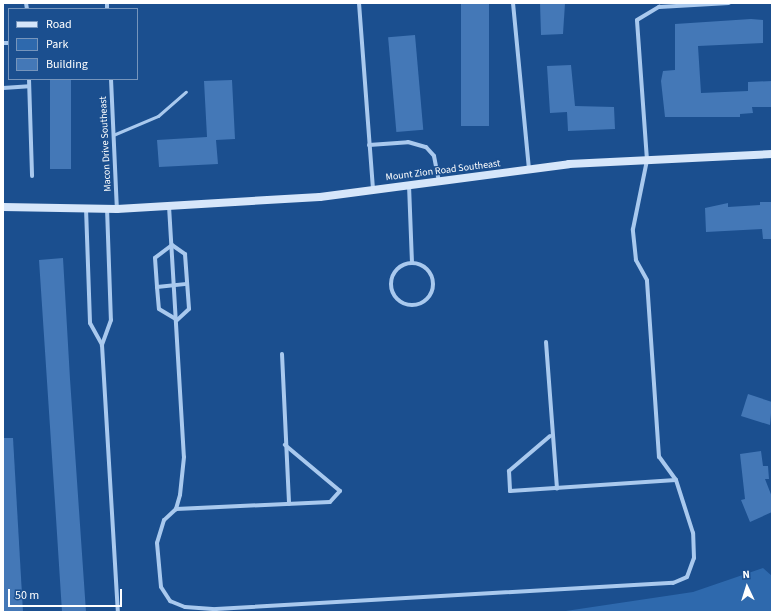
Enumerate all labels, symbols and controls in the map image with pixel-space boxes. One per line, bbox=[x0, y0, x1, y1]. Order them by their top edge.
legend bbox=[8, 8, 138, 80]
text: Road bbox=[46, 16, 72, 33]
text: Park bbox=[46, 36, 68, 53]
text: Building bbox=[46, 56, 88, 73]
street label: Macon Drive Southeast bbox=[98, 96, 114, 192]
street label: Mount Zion Road Southeast bbox=[385, 158, 501, 184]
north arrow bbox=[727, 567, 767, 607]
text: N bbox=[742, 567, 750, 582]
scale bar bbox=[10, 581, 124, 607]
text: 50 m bbox=[15, 587, 39, 604]

